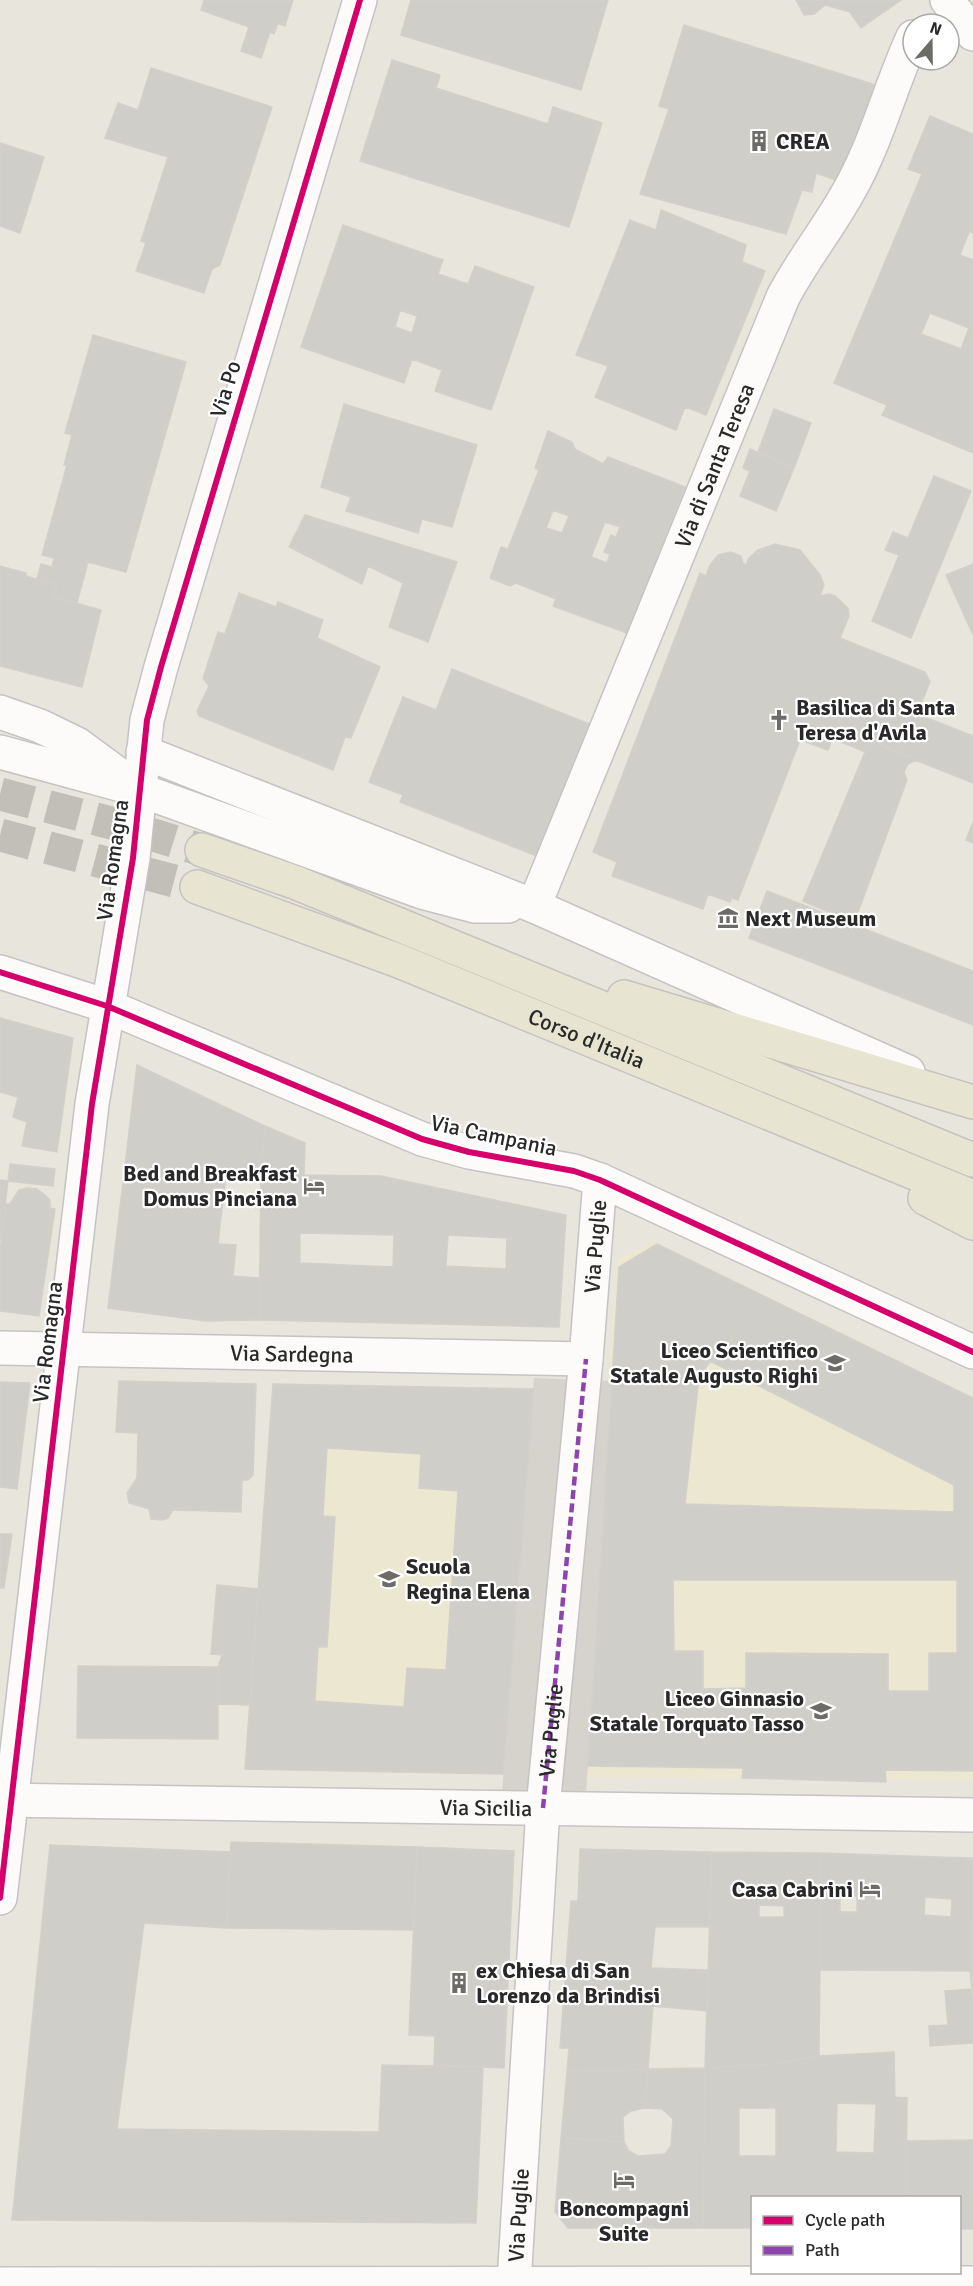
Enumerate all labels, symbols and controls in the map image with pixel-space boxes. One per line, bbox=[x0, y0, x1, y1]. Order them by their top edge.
north arrow bbox=[901, 12, 961, 72]
text: N bbox=[927, 18, 944, 40]
place label: CREA bbox=[776, 128, 830, 155]
building icon: CREA bbox=[747, 129, 771, 153]
street label: Via Po bbox=[204, 358, 247, 421]
street label: Via di Santa Teresa bbox=[669, 379, 760, 552]
place label: Basilica di Santa Teresa d'Avila bbox=[796, 694, 955, 746]
church icon: Basilica di Santa Teresa d'Avila bbox=[767, 708, 791, 732]
street label: Via Romagna bbox=[91, 798, 134, 923]
place label: Next Museum bbox=[745, 905, 877, 932]
museum icon: Next Museum bbox=[716, 906, 740, 930]
street label: Corso d'Italia bbox=[524, 1003, 649, 1075]
street label: Via Campania bbox=[428, 1109, 559, 1162]
place label: Bed and Breakfast Domus Pinciana bbox=[123, 1160, 297, 1212]
hotel icon: Bed and Breakfast Domus Pinciana bbox=[302, 1174, 326, 1198]
street label: Via Puglie bbox=[578, 1198, 612, 1294]
street label: Via Romagna bbox=[27, 1280, 68, 1404]
place label: Liceo Scientifico Statale Augusto Righi bbox=[610, 1337, 818, 1389]
street label: Via Sardegna bbox=[230, 1339, 354, 1369]
school or university icon: Liceo Scientifico Statale Augusto Righi bbox=[823, 1351, 847, 1375]
place label: Scuola Regina Elena bbox=[406, 1553, 530, 1605]
school or university icon: Scuola Regina Elena bbox=[377, 1567, 401, 1591]
street label: Via Puglie bbox=[533, 1682, 569, 1778]
place label: Liceo Ginnasio Statale Torquato Tasso bbox=[590, 1685, 804, 1737]
school or university icon: Liceo Ginnasio Statale Torquato Tasso bbox=[809, 1699, 833, 1723]
street label: Via Sicilia bbox=[439, 1794, 533, 1822]
place label: Casa Cabrini bbox=[732, 1876, 853, 1903]
hotel icon: Casa Cabrini bbox=[858, 1877, 882, 1901]
place label: ex Chiesa di San Lorenzo da Brindisi bbox=[476, 1957, 660, 2009]
building icon: ex Chiesa di San Lorenzo da Brindisi bbox=[447, 1971, 471, 1995]
street label: Via Puglie bbox=[502, 2168, 535, 2263]
hotel icon: Boncompagni Suite bbox=[612, 2168, 636, 2192]
place label: Boncompagni Suite bbox=[559, 2195, 689, 2247]
legend bbox=[751, 2196, 961, 2274]
text: Cycle path bbox=[805, 2209, 885, 2231]
text: Path bbox=[805, 2239, 840, 2261]

